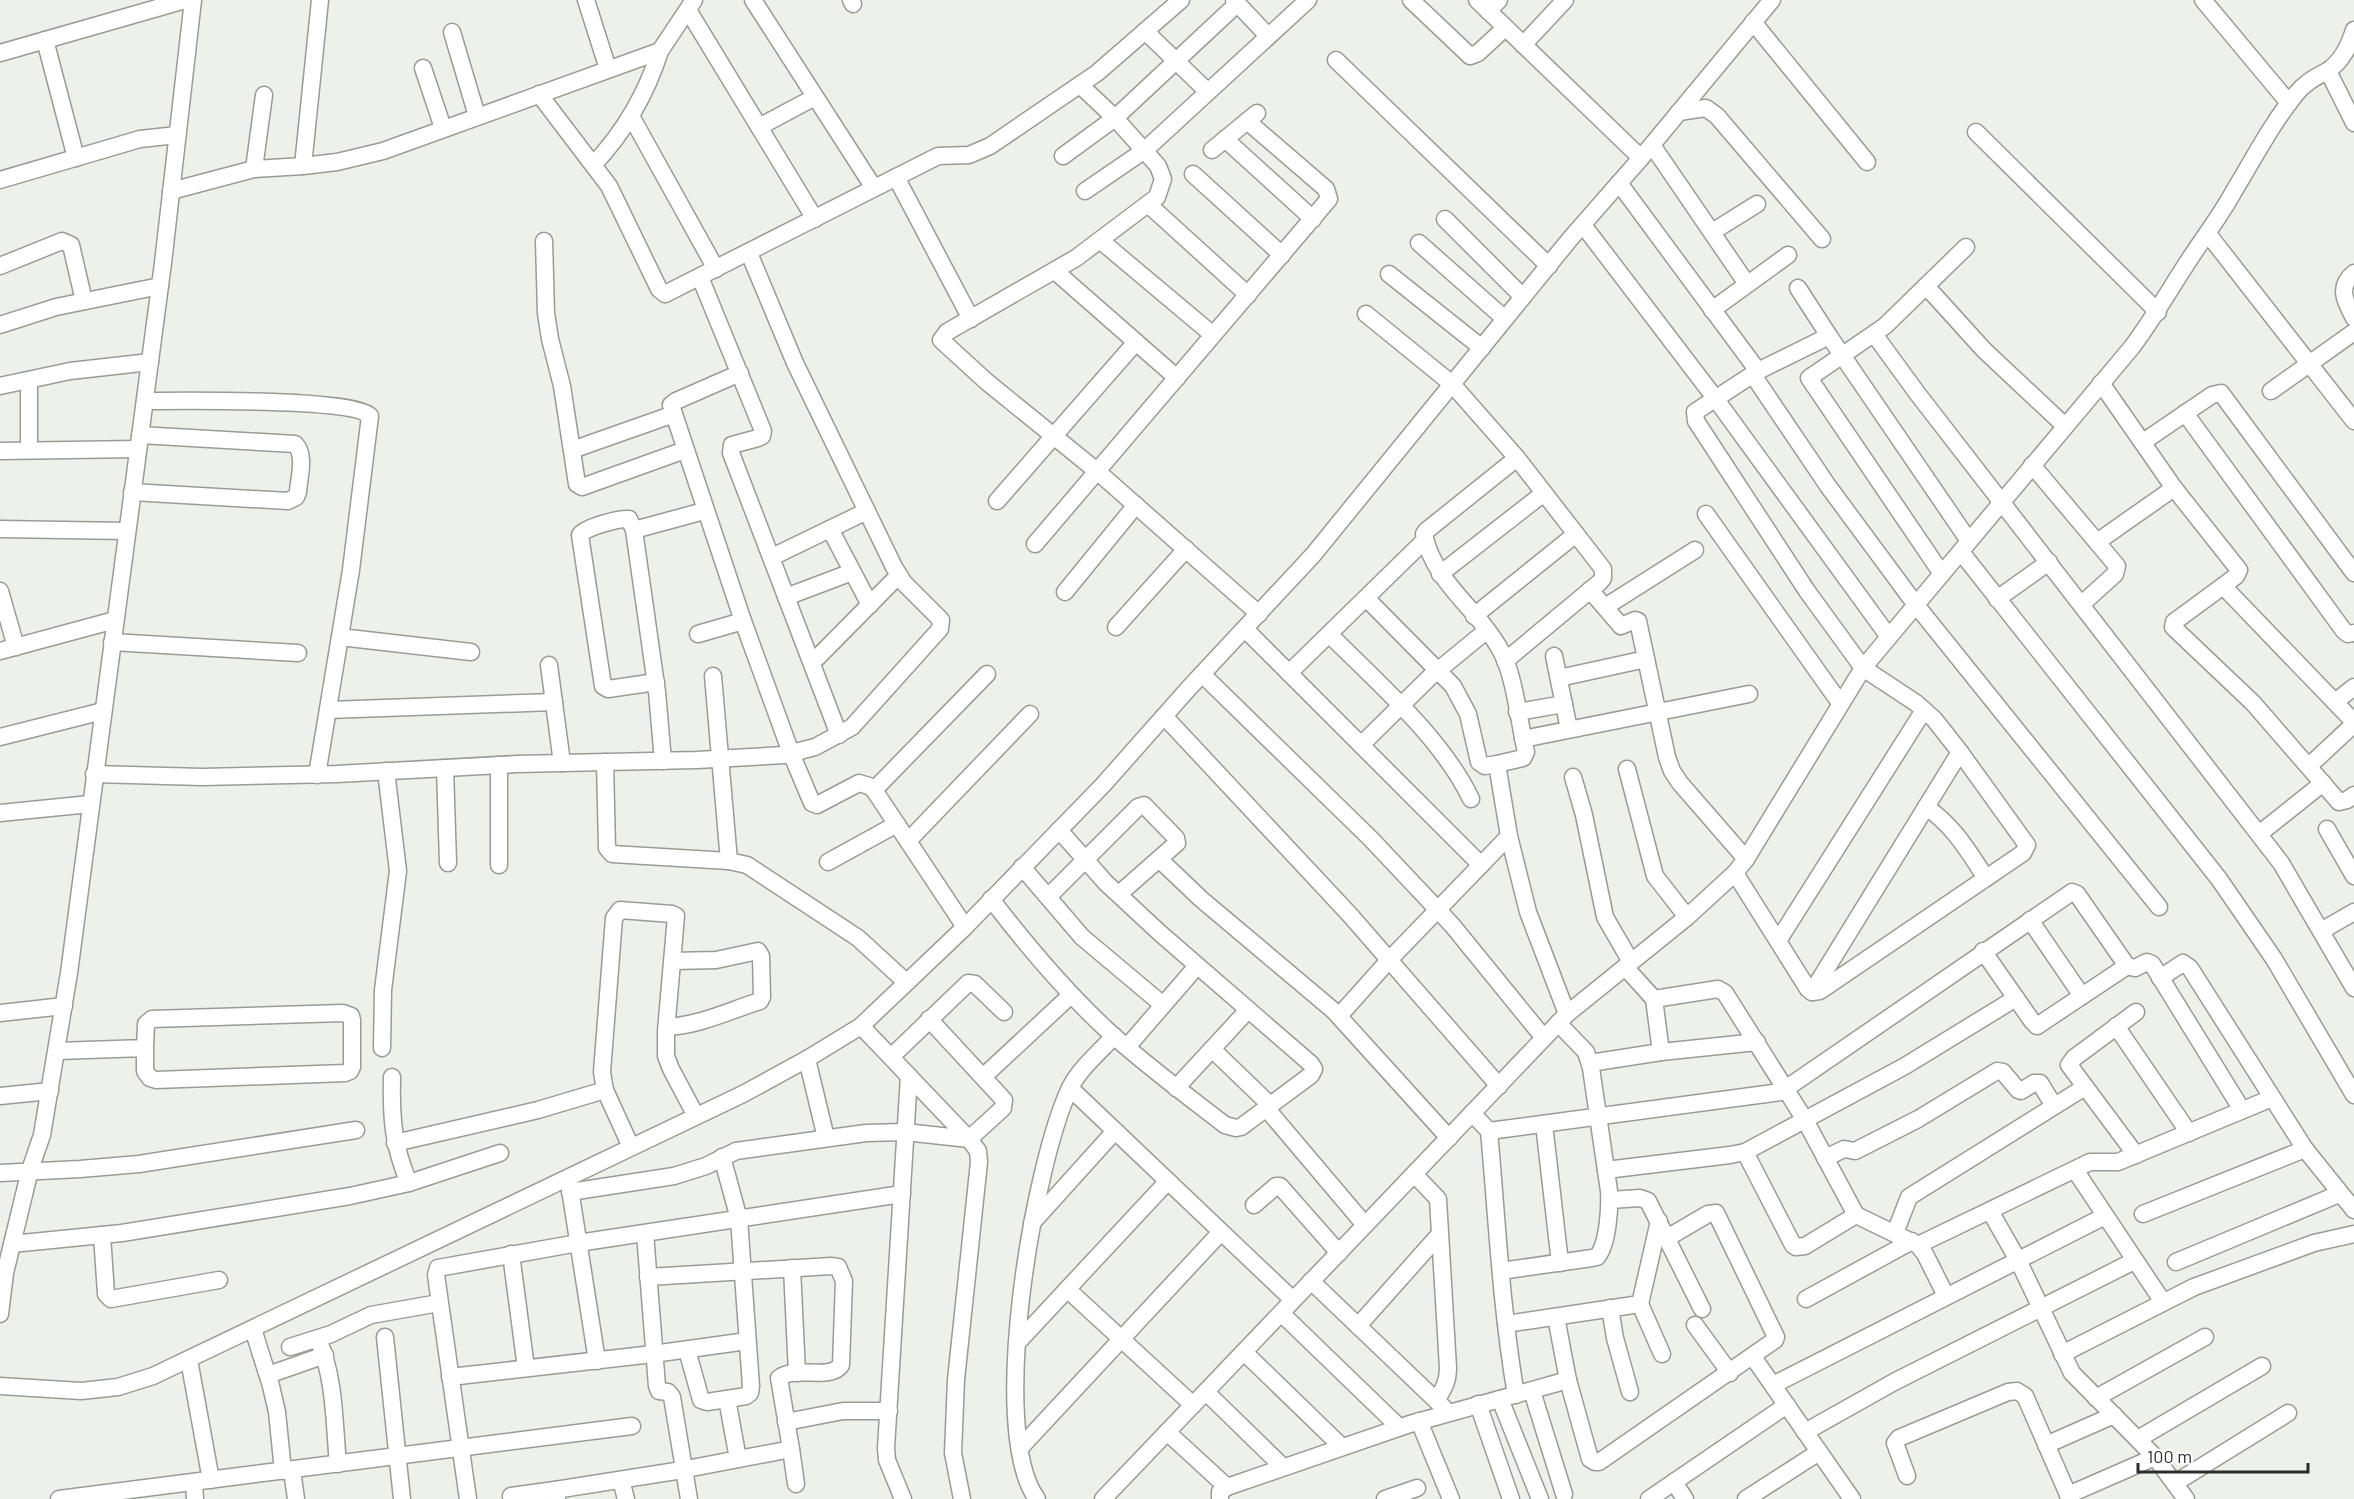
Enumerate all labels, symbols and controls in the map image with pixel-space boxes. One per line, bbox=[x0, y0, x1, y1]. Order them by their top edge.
scale bar bbox=[2138, 1436, 2308, 1474]
text: 100 m bbox=[2147, 1445, 2192, 1467]

